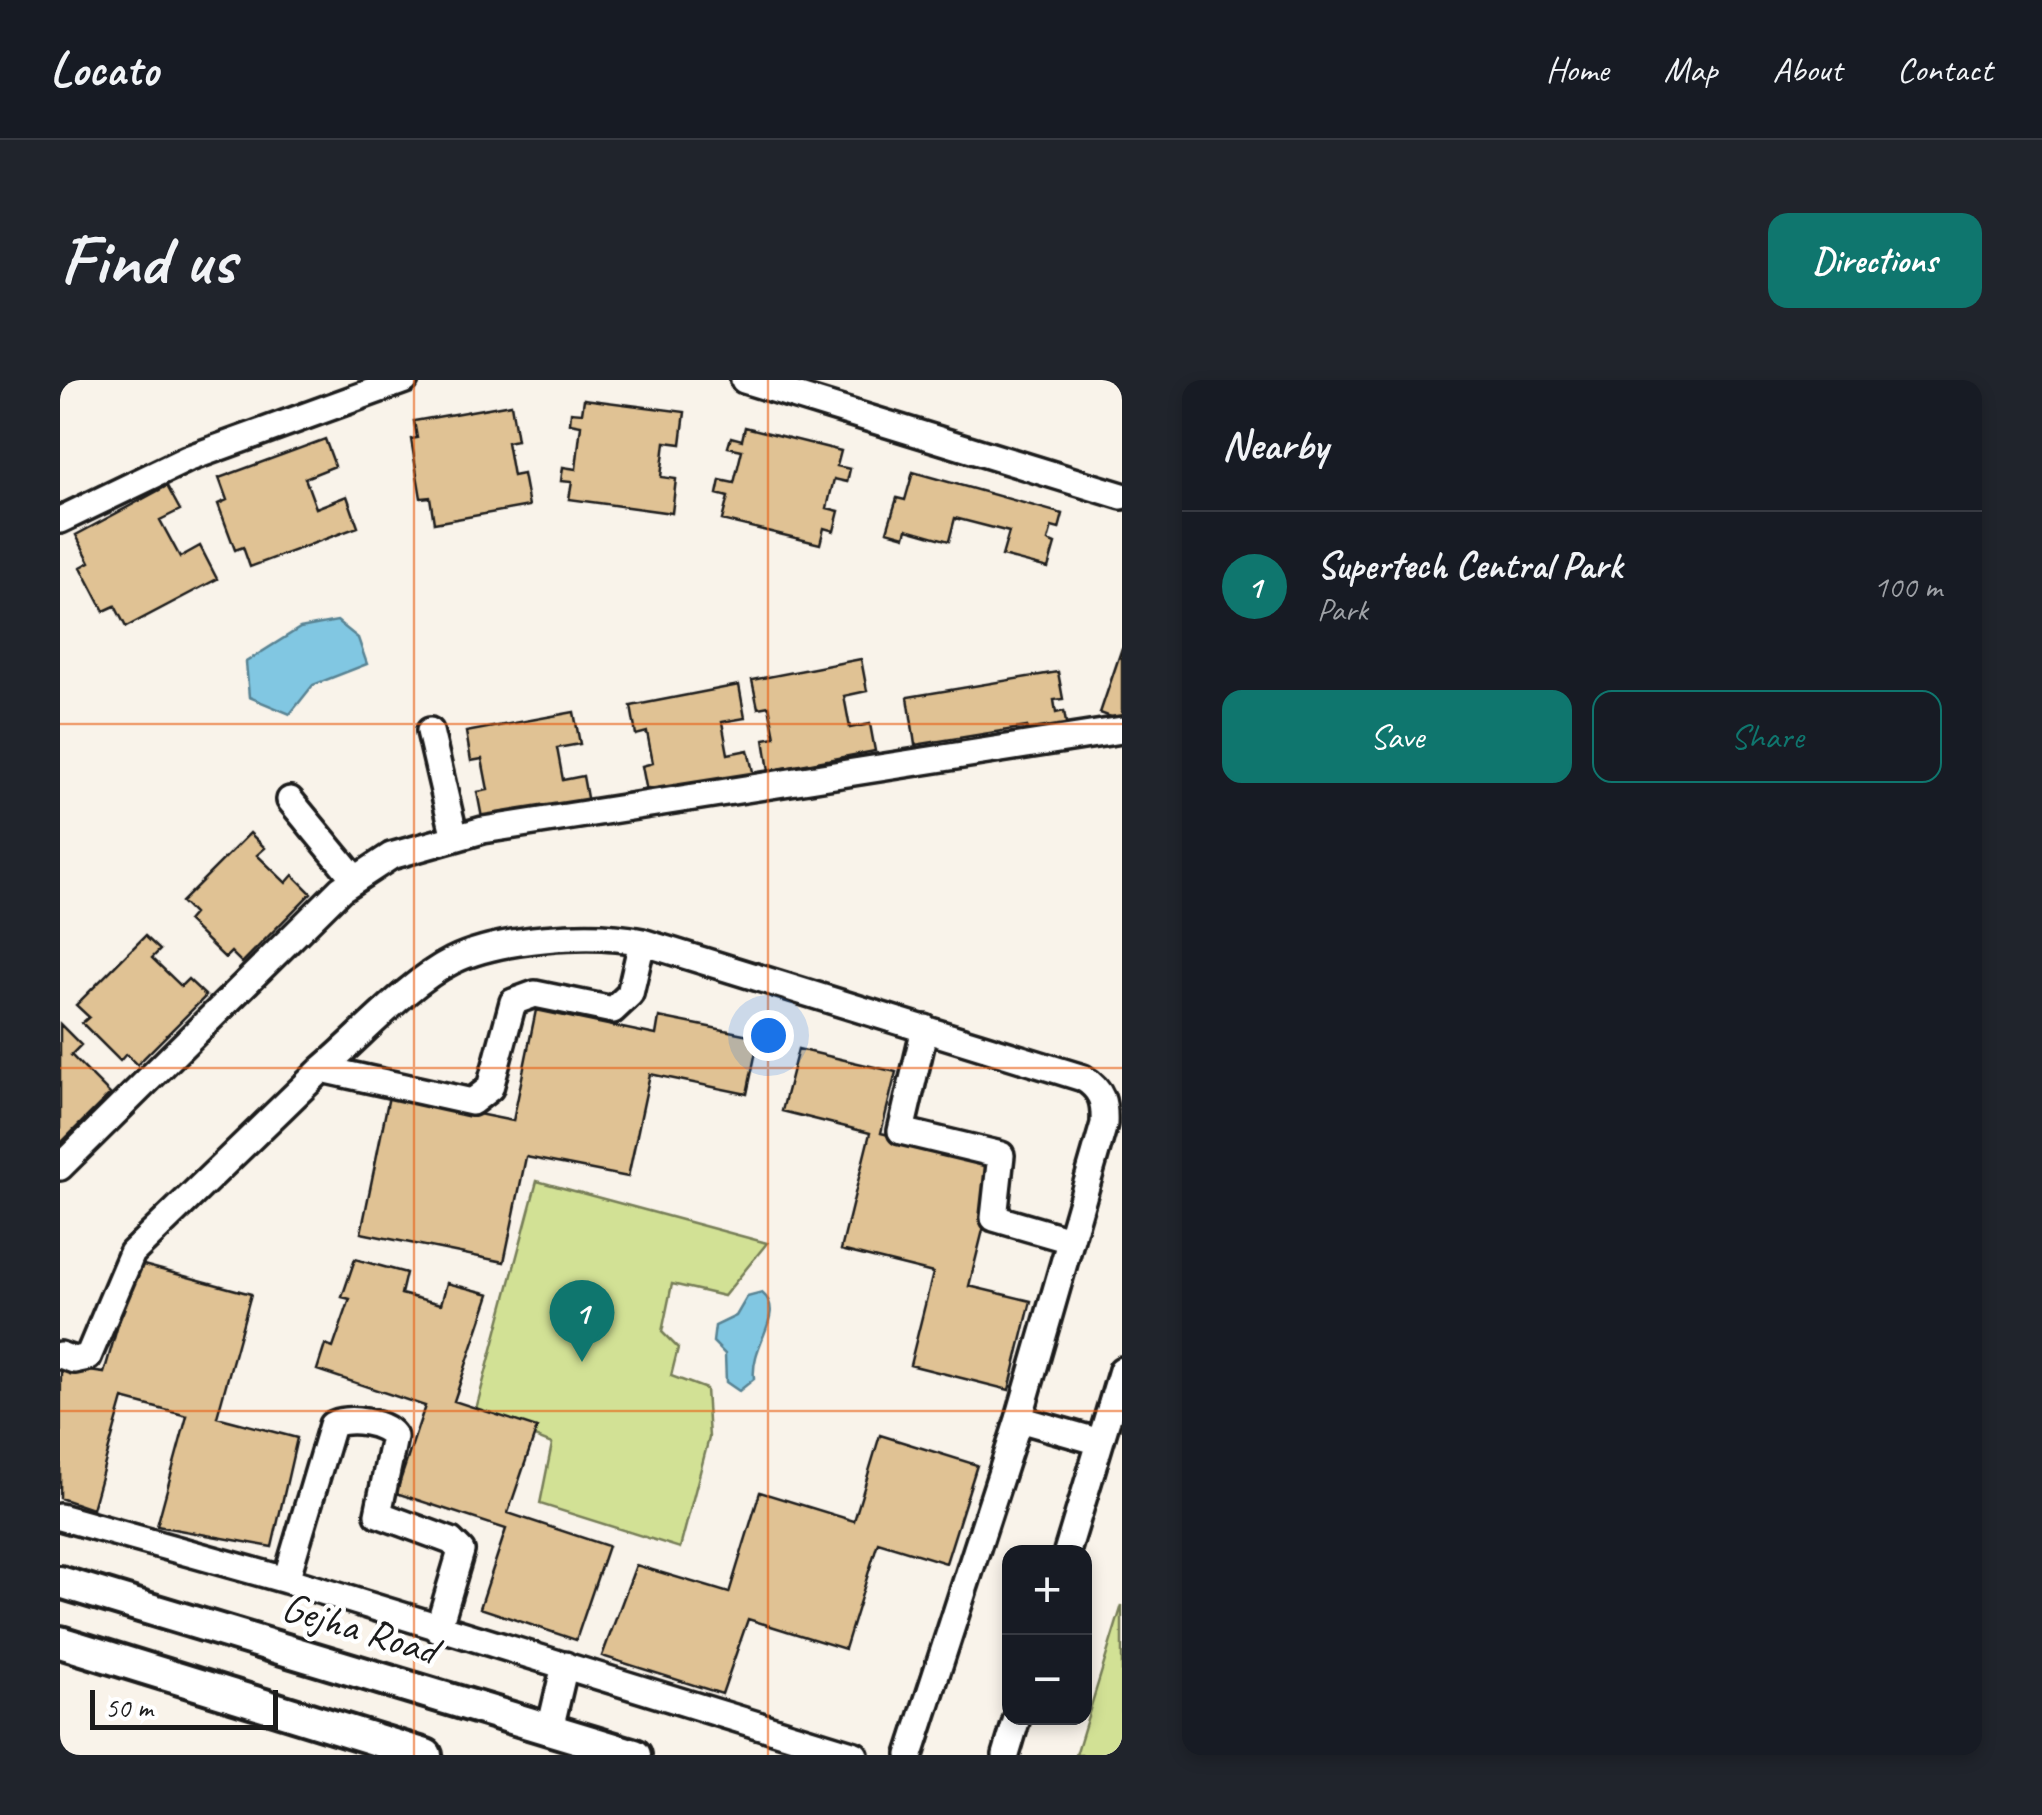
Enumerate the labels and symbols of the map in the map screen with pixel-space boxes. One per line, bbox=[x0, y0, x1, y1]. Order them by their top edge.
your location bbox=[743, 1010, 794, 1061]
pin: 1 bbox=[550, 1280, 614, 1362]
street label: Gejha Road bbox=[276, 1580, 449, 1679]
scale bar bbox=[90, 1685, 278, 1730]

